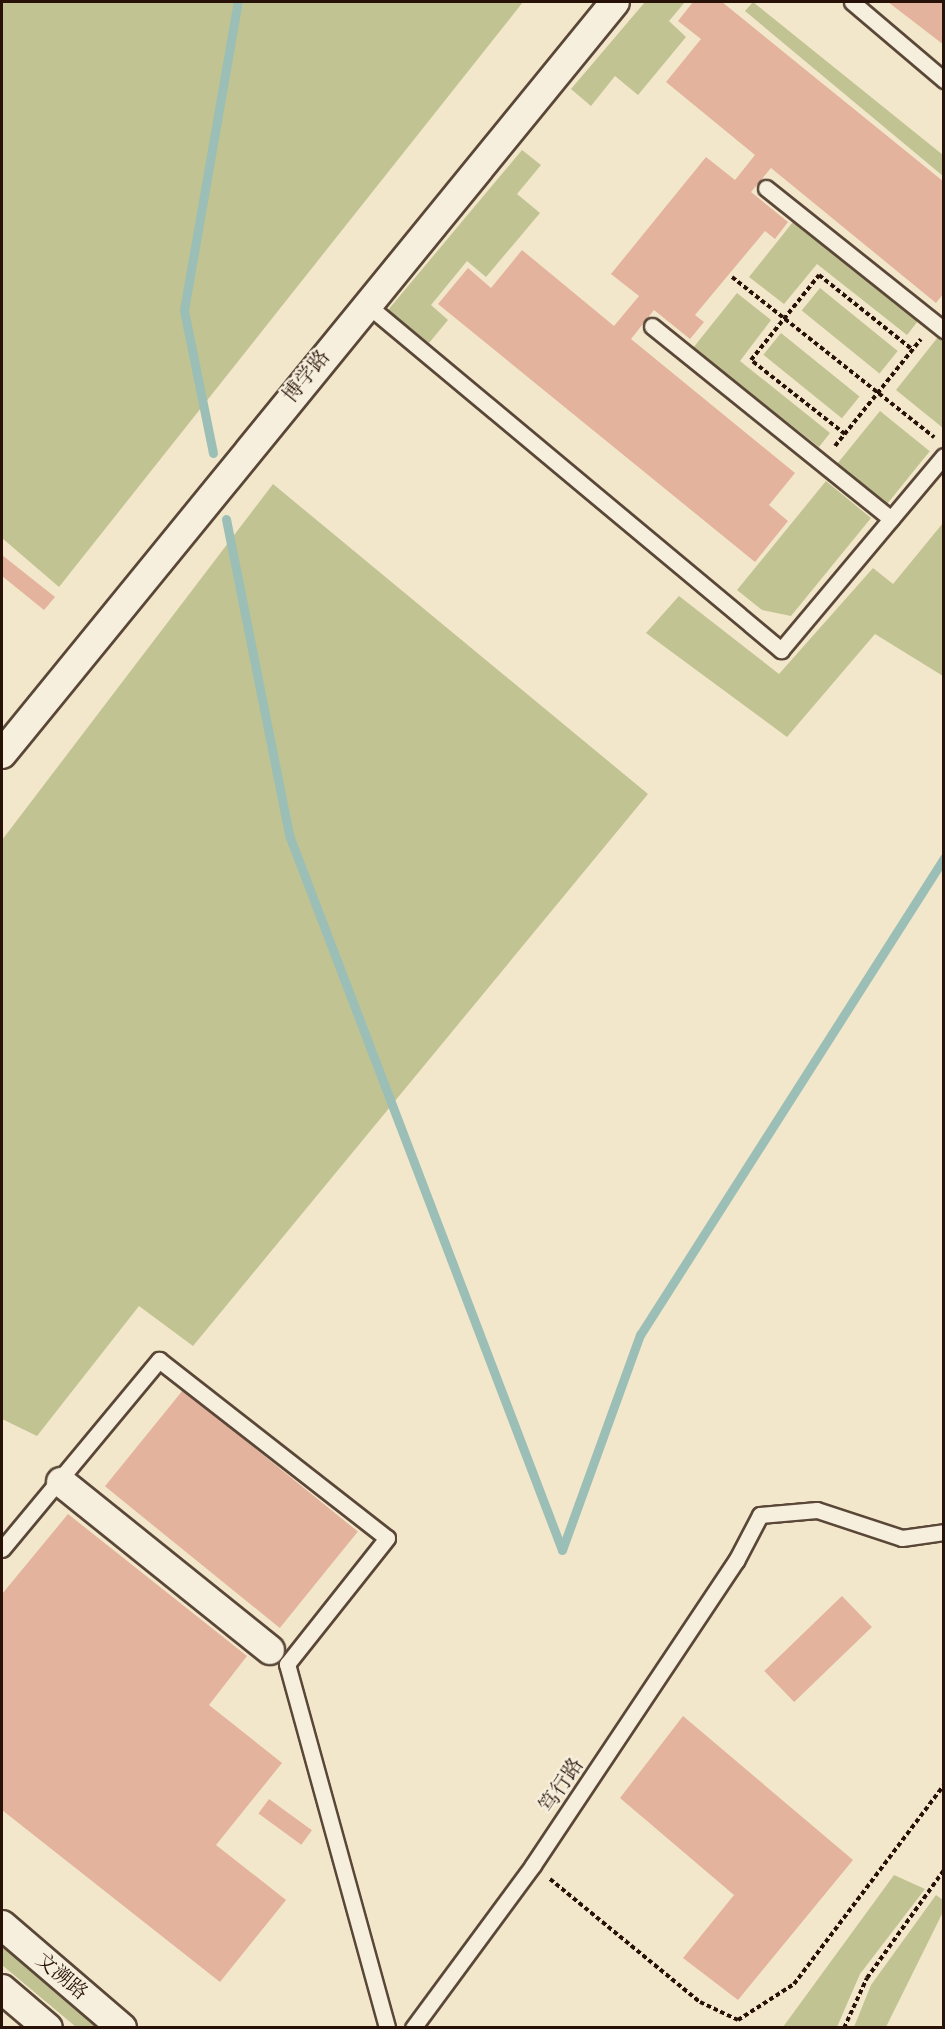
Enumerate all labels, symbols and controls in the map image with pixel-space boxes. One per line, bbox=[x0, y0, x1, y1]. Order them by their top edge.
street label: 博学路 bbox=[278, 345, 334, 407]
street label: 笃行路 bbox=[534, 1753, 588, 1817]
street label: 文溯路 bbox=[31, 1948, 93, 2004]

